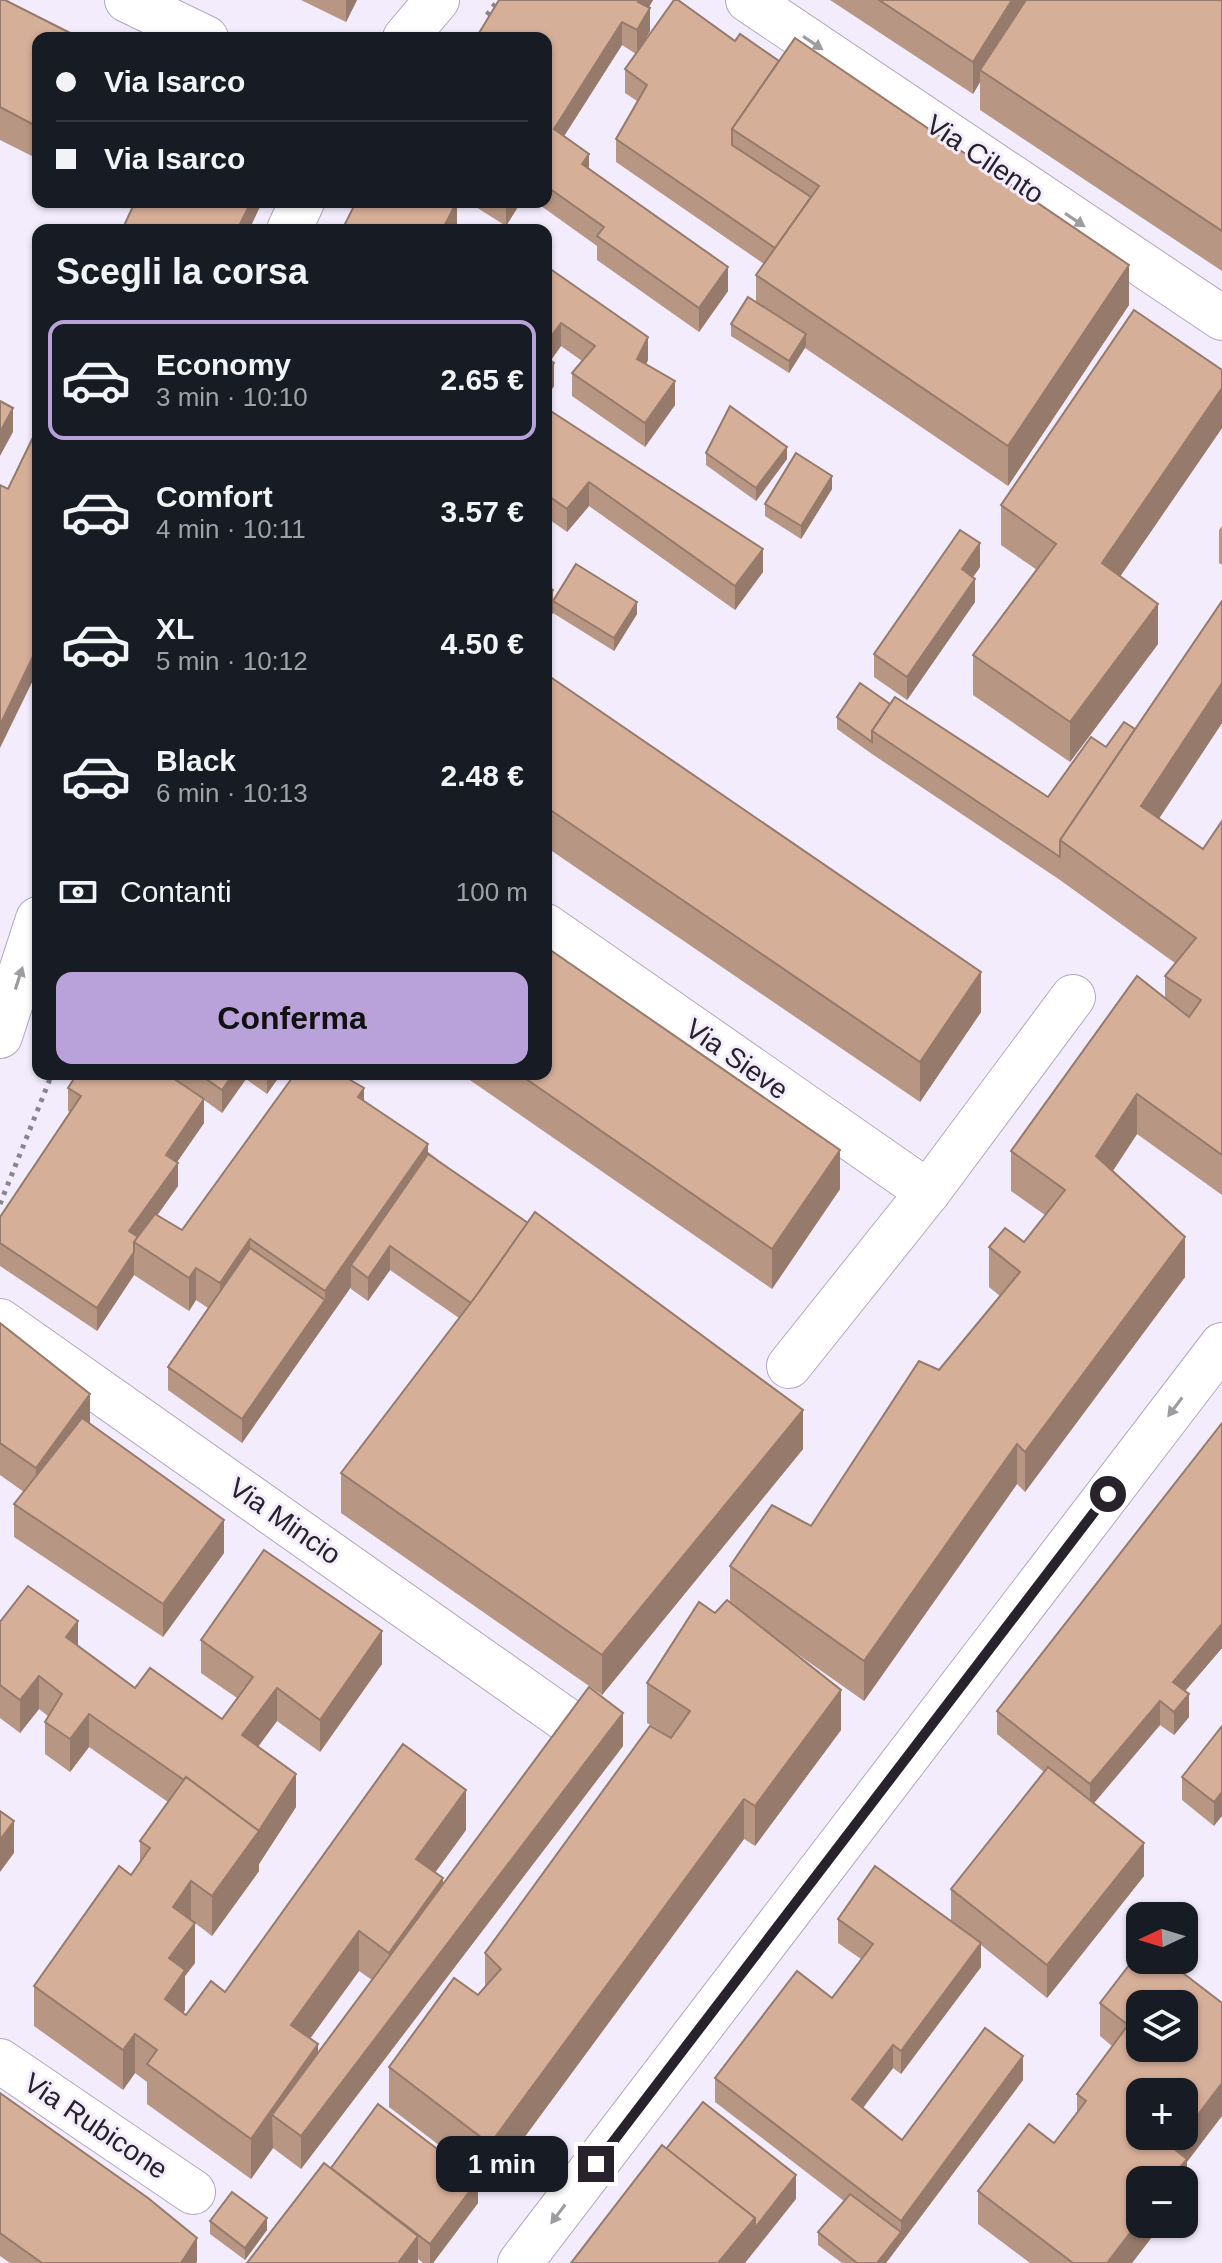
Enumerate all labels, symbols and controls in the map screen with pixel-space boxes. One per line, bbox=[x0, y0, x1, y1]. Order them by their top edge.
one-way arrow bbox=[802, 36, 823, 51]
text: Via Isarco bbox=[104, 65, 245, 98]
street label: Via Cilento bbox=[920, 108, 1050, 210]
text: Via Isarco bbox=[104, 142, 245, 175]
one-way arrow bbox=[1065, 212, 1086, 227]
text: Scegli la corsa bbox=[56, 251, 308, 292]
icon: car bbox=[60, 344, 132, 416]
text: Economy bbox=[156, 348, 291, 381]
text: 2.65 € bbox=[441, 363, 524, 396]
text: 3 min · 10:10 bbox=[156, 382, 308, 412]
icon: car bbox=[60, 476, 132, 548]
text: Comfort bbox=[156, 480, 273, 513]
text: 3.57 € bbox=[441, 495, 524, 528]
text: 4 min · 10:11 bbox=[156, 514, 306, 544]
icon: car bbox=[60, 608, 132, 680]
text: XL bbox=[156, 612, 194, 645]
text: 4.50 € bbox=[441, 627, 524, 660]
text: 5 min · 10:12 bbox=[156, 646, 308, 676]
icon: car bbox=[60, 740, 132, 812]
text: Black bbox=[156, 744, 236, 777]
text: 2.48 € bbox=[441, 759, 524, 792]
text: 6 min · 10:13 bbox=[156, 778, 308, 808]
icon: cash bbox=[56, 870, 100, 914]
text: Contanti bbox=[120, 875, 232, 908]
text: 100 m bbox=[456, 877, 528, 907]
one-way arrow bbox=[13, 966, 26, 990]
button: Conferma bbox=[56, 972, 528, 1064]
street label: Via Sieve bbox=[680, 1013, 794, 1105]
one-way arrow bbox=[1167, 1397, 1183, 1417]
street label: Via Mincio bbox=[223, 1471, 347, 1571]
route start bbox=[1090, 1476, 1126, 1512]
north arrow bbox=[1126, 1902, 1198, 1974]
map controls bbox=[1126, 1902, 1198, 2238]
button: layers bbox=[1126, 1990, 1198, 2062]
street label: Via Rubicone bbox=[19, 2067, 173, 2185]
button: + bbox=[1126, 2078, 1198, 2150]
callout: 1 min bbox=[436, 2136, 568, 2192]
route end bbox=[578, 2146, 614, 2182]
text: 1 min bbox=[468, 2149, 536, 2179]
button: − bbox=[1126, 2166, 1198, 2238]
one-way arrow bbox=[550, 2204, 566, 2224]

